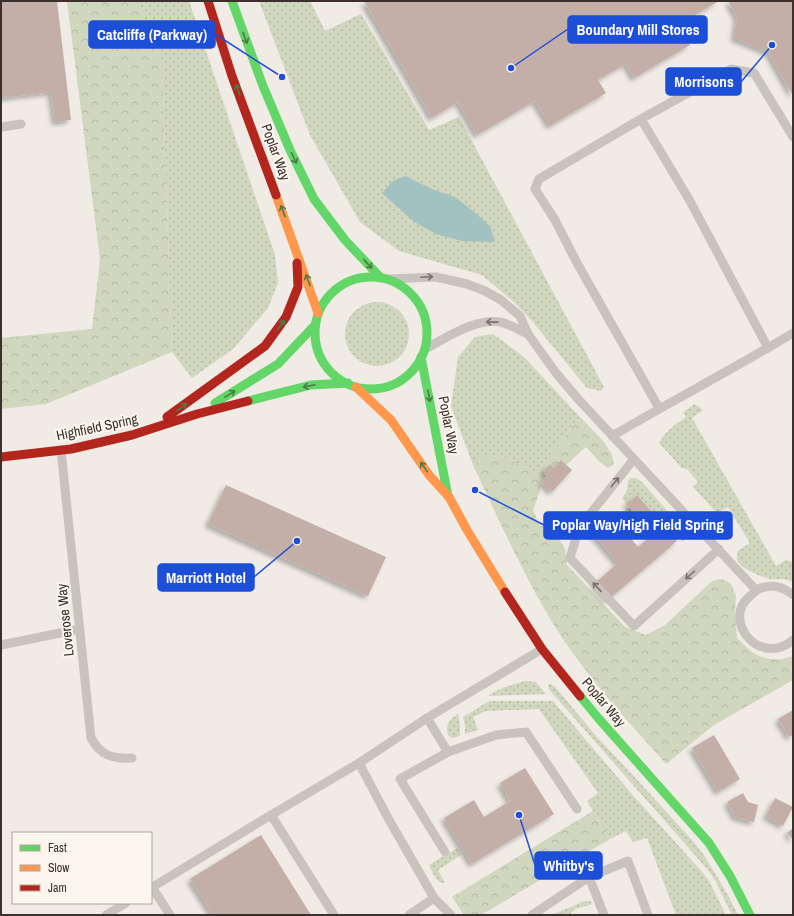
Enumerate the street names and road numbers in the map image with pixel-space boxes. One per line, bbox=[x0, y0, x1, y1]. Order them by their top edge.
street label: Poplar Way bbox=[257, 121, 295, 183]
street label: Poplar Way bbox=[435, 394, 464, 456]
street label: Highfield Spring bbox=[55, 409, 140, 444]
street label: Loverose Way bbox=[52, 583, 78, 657]
street label: Poplar Way bbox=[578, 674, 630, 731]

